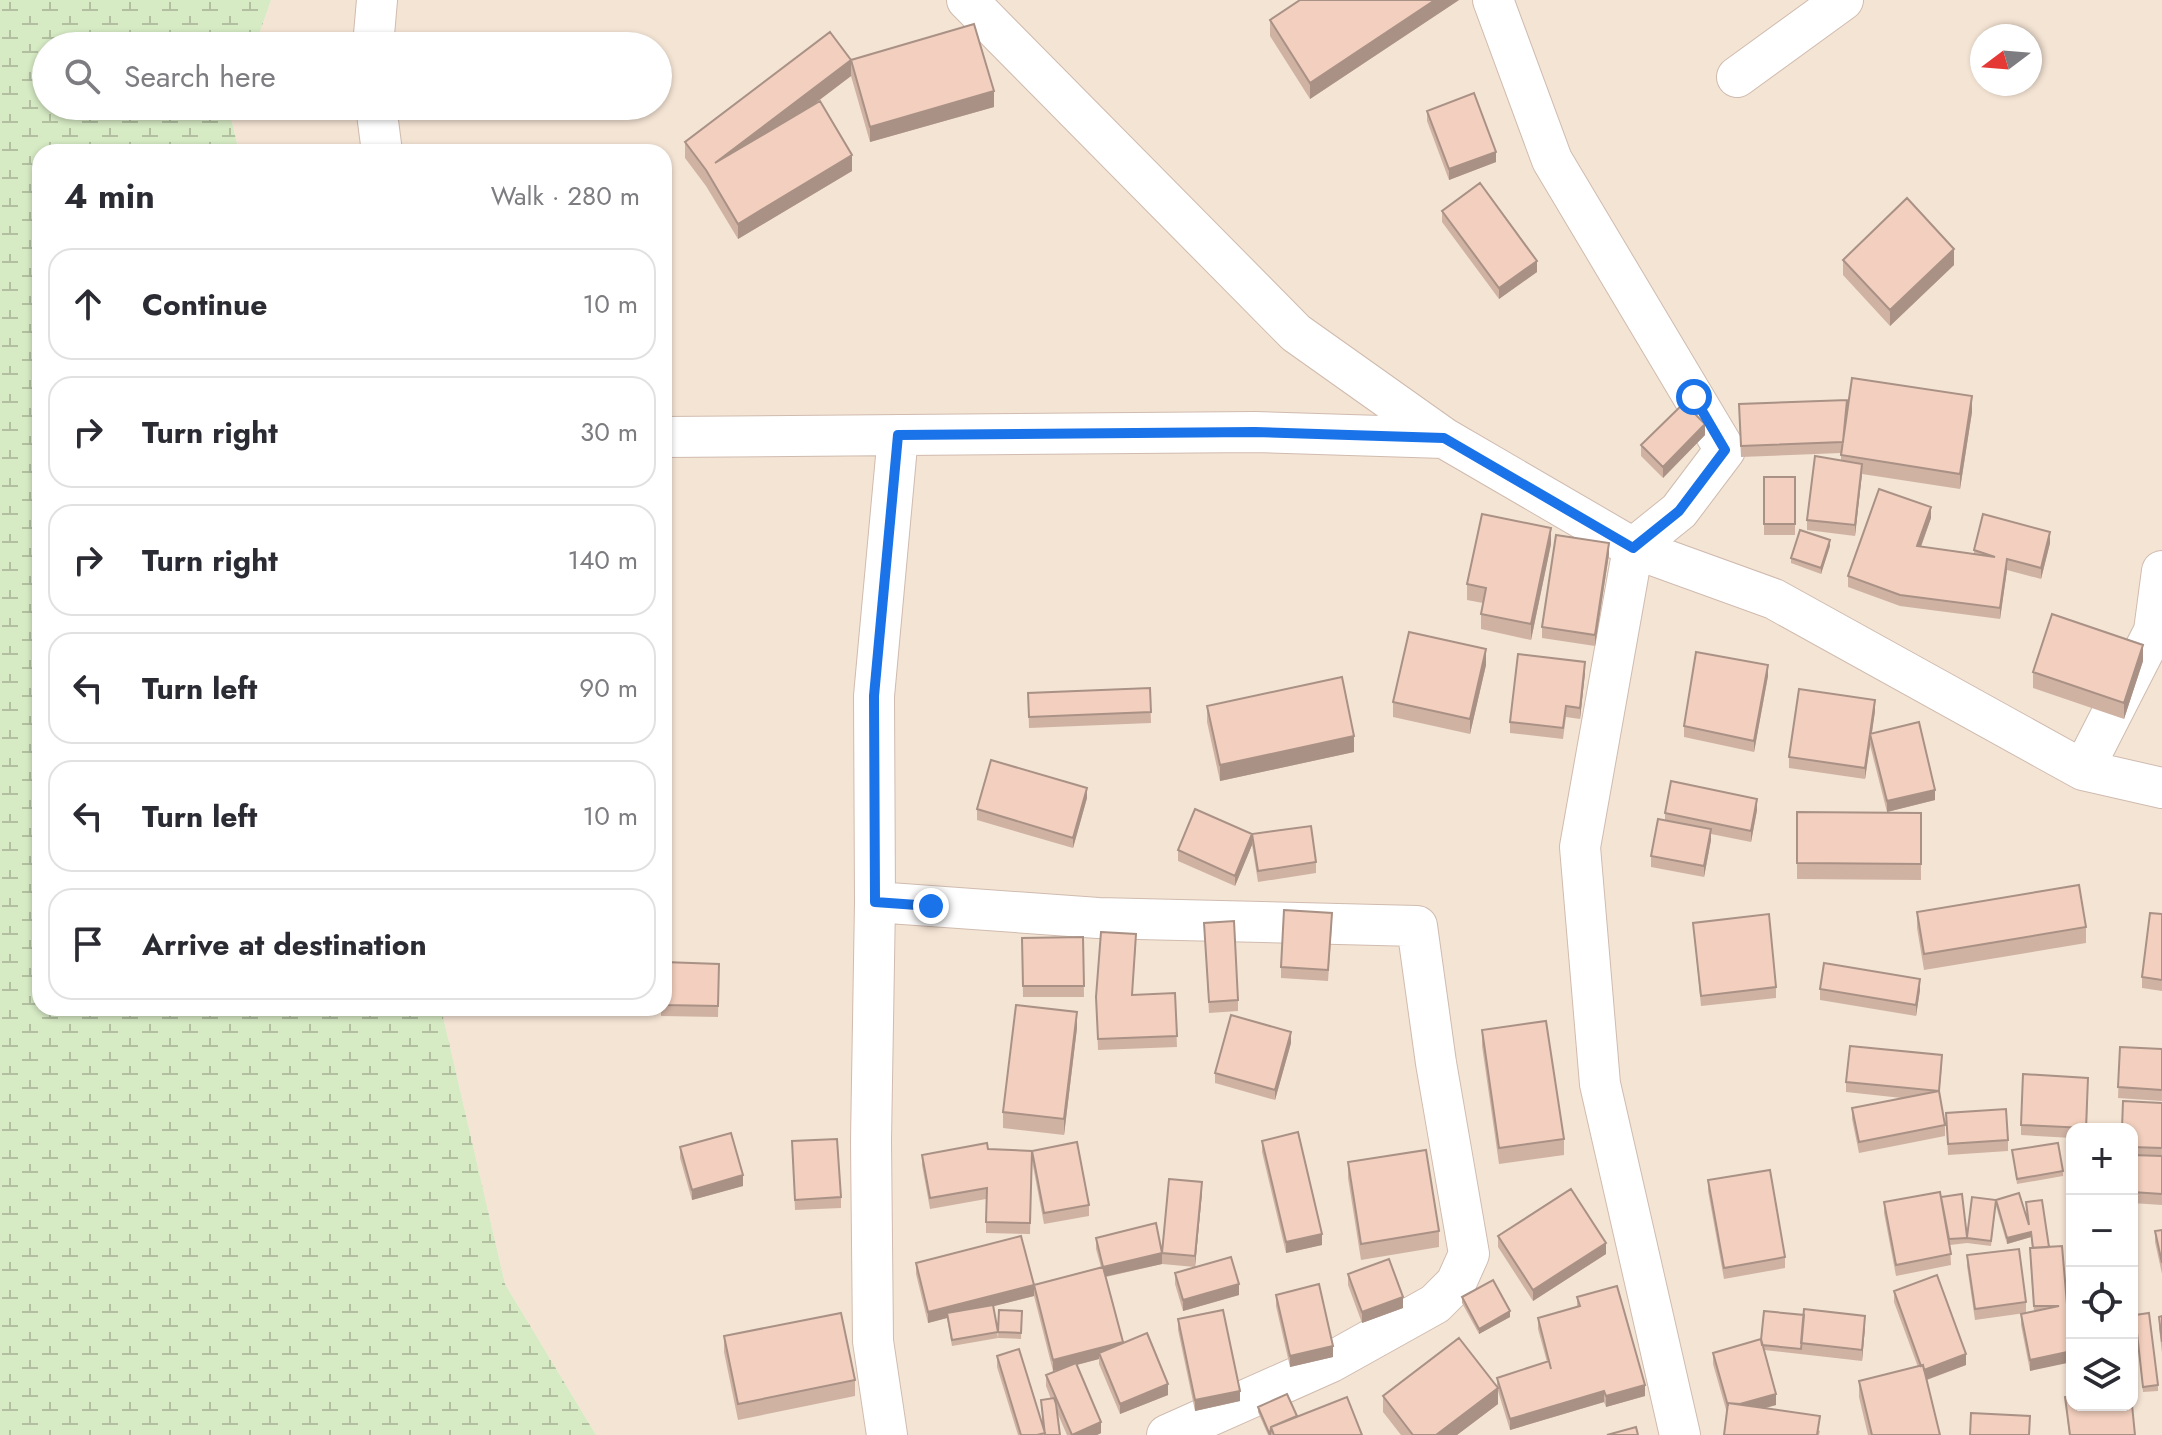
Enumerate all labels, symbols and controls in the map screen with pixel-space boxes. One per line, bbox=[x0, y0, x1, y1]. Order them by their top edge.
north arrow bbox=[1970, 24, 2042, 96]
search box bbox=[32, 32, 672, 120]
icon: search bbox=[60, 54, 104, 98]
text: Search here bbox=[124, 55, 276, 98]
text: 4 min bbox=[64, 172, 155, 221]
text: Walk · 280 m bbox=[491, 177, 640, 215]
icon: ahead bbox=[66, 282, 110, 326]
text: Continue bbox=[142, 283, 268, 326]
text: 10 m bbox=[583, 285, 638, 323]
route start bbox=[1676, 379, 1712, 415]
icon: right bbox=[66, 410, 110, 454]
text: Turn right bbox=[142, 411, 278, 454]
text: 30 m bbox=[580, 413, 638, 451]
icon: right bbox=[66, 538, 110, 582]
text: Turn right bbox=[142, 539, 278, 582]
text: 140 m bbox=[567, 541, 638, 579]
icon: left bbox=[66, 666, 110, 710]
text: Turn left bbox=[142, 667, 257, 710]
text: 90 m bbox=[579, 669, 638, 707]
icon: left bbox=[66, 794, 110, 838]
text: Turn left bbox=[142, 795, 257, 838]
text: 10 m bbox=[583, 797, 638, 835]
route end bbox=[913, 888, 949, 924]
icon: arrive bbox=[66, 922, 110, 966]
text: Arrive at destination bbox=[142, 923, 427, 966]
map controls bbox=[2066, 1123, 2138, 1411]
button: + bbox=[2066, 1123, 2138, 1195]
button: − bbox=[2066, 1195, 2138, 1267]
button: locate bbox=[2066, 1267, 2138, 1339]
button: layers bbox=[2066, 1339, 2138, 1411]

